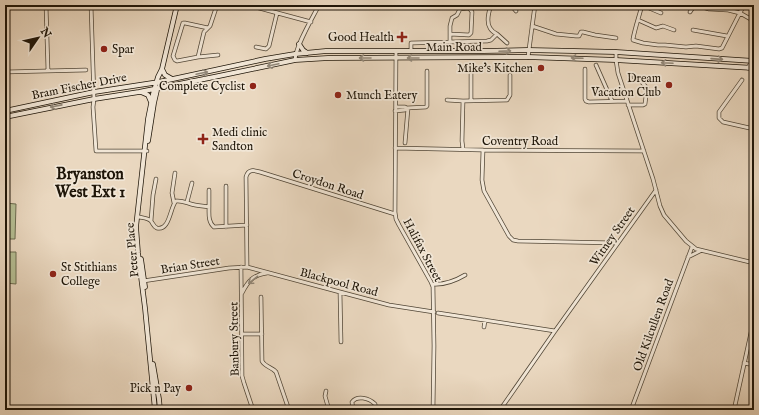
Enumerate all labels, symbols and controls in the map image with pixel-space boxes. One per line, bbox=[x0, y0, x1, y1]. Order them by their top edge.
north arrow bbox=[18, 18, 58, 58]
text: N bbox=[36, 24, 54, 41]
place label: Good Health bbox=[328, 30, 395, 45]
marker: Good Health bbox=[397, 32, 407, 42]
street label: Main Road bbox=[426, 40, 483, 55]
place label: Spar bbox=[112, 42, 135, 58]
marker: Spar bbox=[99, 44, 109, 54]
one-way arrow bbox=[498, 47, 511, 54]
one-way arrow bbox=[359, 54, 372, 62]
one-way arrow bbox=[407, 54, 420, 62]
one-way arrow bbox=[571, 55, 584, 62]
one-way arrow bbox=[710, 55, 723, 62]
one-way arrow bbox=[661, 59, 674, 66]
one-way arrow bbox=[267, 61, 280, 69]
place label: Mike's Kitchen bbox=[457, 61, 534, 76]
marker: Mike's Kitchen bbox=[536, 63, 546, 73]
one-way arrow bbox=[195, 69, 208, 77]
street label: Bram Fischer Drive bbox=[30, 70, 128, 103]
place label: Dream Vacation Club bbox=[590, 71, 661, 100]
place label: Complete Cyclist bbox=[159, 79, 245, 95]
marker: Dream Vacation Club bbox=[664, 80, 674, 90]
marker: Complete Cyclist bbox=[248, 81, 258, 91]
place label: Munch Eatery bbox=[346, 88, 417, 103]
marker: Munch Eatery bbox=[333, 90, 343, 100]
one-way arrow bbox=[50, 103, 63, 111]
place label: Medi clinic Sandton bbox=[212, 125, 267, 154]
marker: Medi clinic Sandton bbox=[197, 133, 209, 145]
street label: Coventry Road bbox=[482, 134, 559, 149]
district label: Bryanston West Ext 1 bbox=[54, 165, 125, 203]
street label: Croydon Road bbox=[290, 166, 366, 203]
street label: Witney Street bbox=[586, 204, 638, 269]
street label: Halifax Street bbox=[400, 216, 446, 285]
street label: Peter Place bbox=[123, 221, 142, 278]
street label: Brian Street bbox=[159, 253, 221, 278]
place label: St Stithians College bbox=[61, 260, 117, 289]
street label: Blackpool Road bbox=[298, 265, 380, 301]
marker: St Stithians College bbox=[48, 269, 58, 279]
one-way arrow bbox=[247, 275, 258, 284]
street label: Old Kilcullen Road bbox=[630, 277, 677, 373]
street label: Banbury Street bbox=[226, 301, 243, 377]
place label: Pick n Pay bbox=[130, 381, 181, 396]
marker: Pick n Pay bbox=[184, 383, 194, 393]

